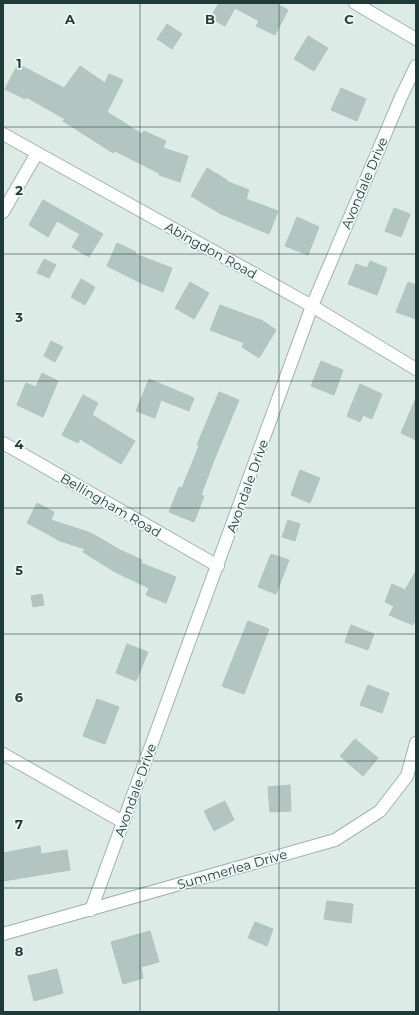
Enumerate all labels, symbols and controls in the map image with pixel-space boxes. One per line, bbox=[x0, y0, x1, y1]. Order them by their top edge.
text: A bbox=[64, 11, 76, 27]
text: B bbox=[205, 11, 215, 27]
text: C bbox=[344, 11, 354, 27]
text: 1 bbox=[16, 55, 22, 71]
street label: Avondale Drive bbox=[337, 135, 391, 231]
text: 2 bbox=[15, 182, 23, 198]
street label: Abingdon Road bbox=[162, 218, 260, 282]
text: 3 bbox=[14, 309, 23, 325]
text: 4 bbox=[15, 436, 24, 452]
street label: Avondale Drive bbox=[223, 437, 271, 535]
street label: Bellingham Road bbox=[58, 470, 164, 540]
text: 5 bbox=[15, 562, 23, 578]
text: 6 bbox=[15, 689, 24, 705]
street label: Avondale Drive bbox=[111, 741, 159, 839]
text: 7 bbox=[15, 816, 23, 832]
street label: Summerlea Drive bbox=[175, 846, 289, 892]
text: 8 bbox=[15, 943, 24, 959]

